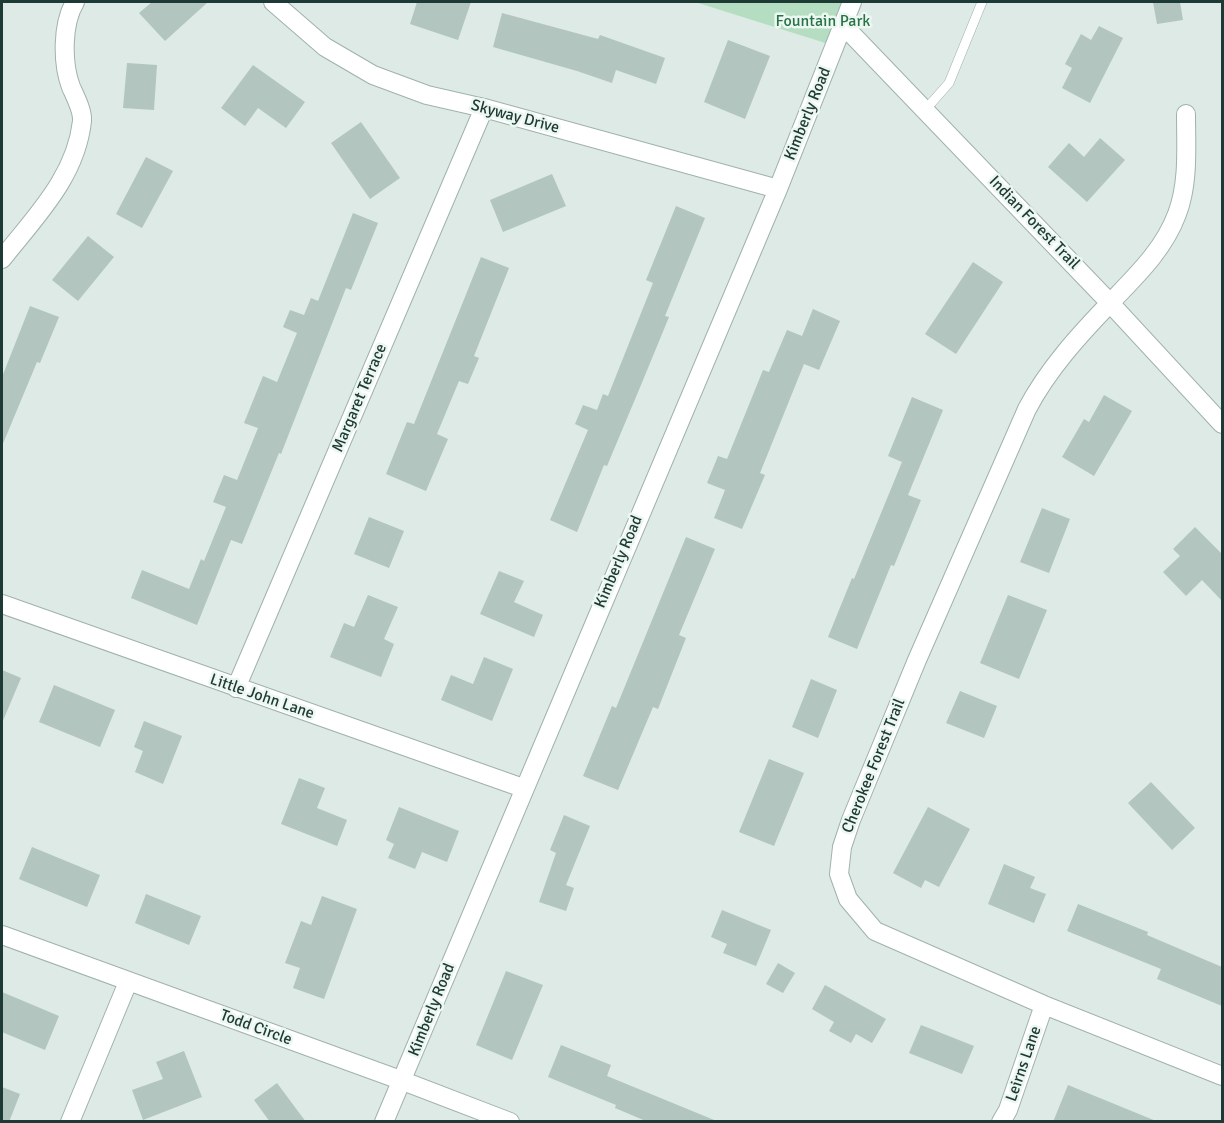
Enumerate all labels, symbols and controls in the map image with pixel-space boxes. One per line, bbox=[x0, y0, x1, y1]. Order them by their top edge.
park label: Fountain Park bbox=[776, 12, 870, 32]
street label: Kimberly Road bbox=[781, 65, 835, 163]
street label: Skyway Drive bbox=[469, 96, 561, 138]
street label: Indian Forest Trail bbox=[985, 172, 1083, 274]
street label: Margaret Terrace bbox=[329, 341, 391, 455]
street label: Kimberly Road bbox=[591, 513, 647, 611]
street label: Little John Lane bbox=[207, 670, 317, 724]
street label: Cherokee Forest Trail bbox=[838, 696, 910, 836]
street label: Kimberly Road bbox=[405, 961, 459, 1059]
street label: Todd Circle bbox=[217, 1006, 295, 1050]
street label: Leirns Lane bbox=[1002, 1024, 1046, 1104]

